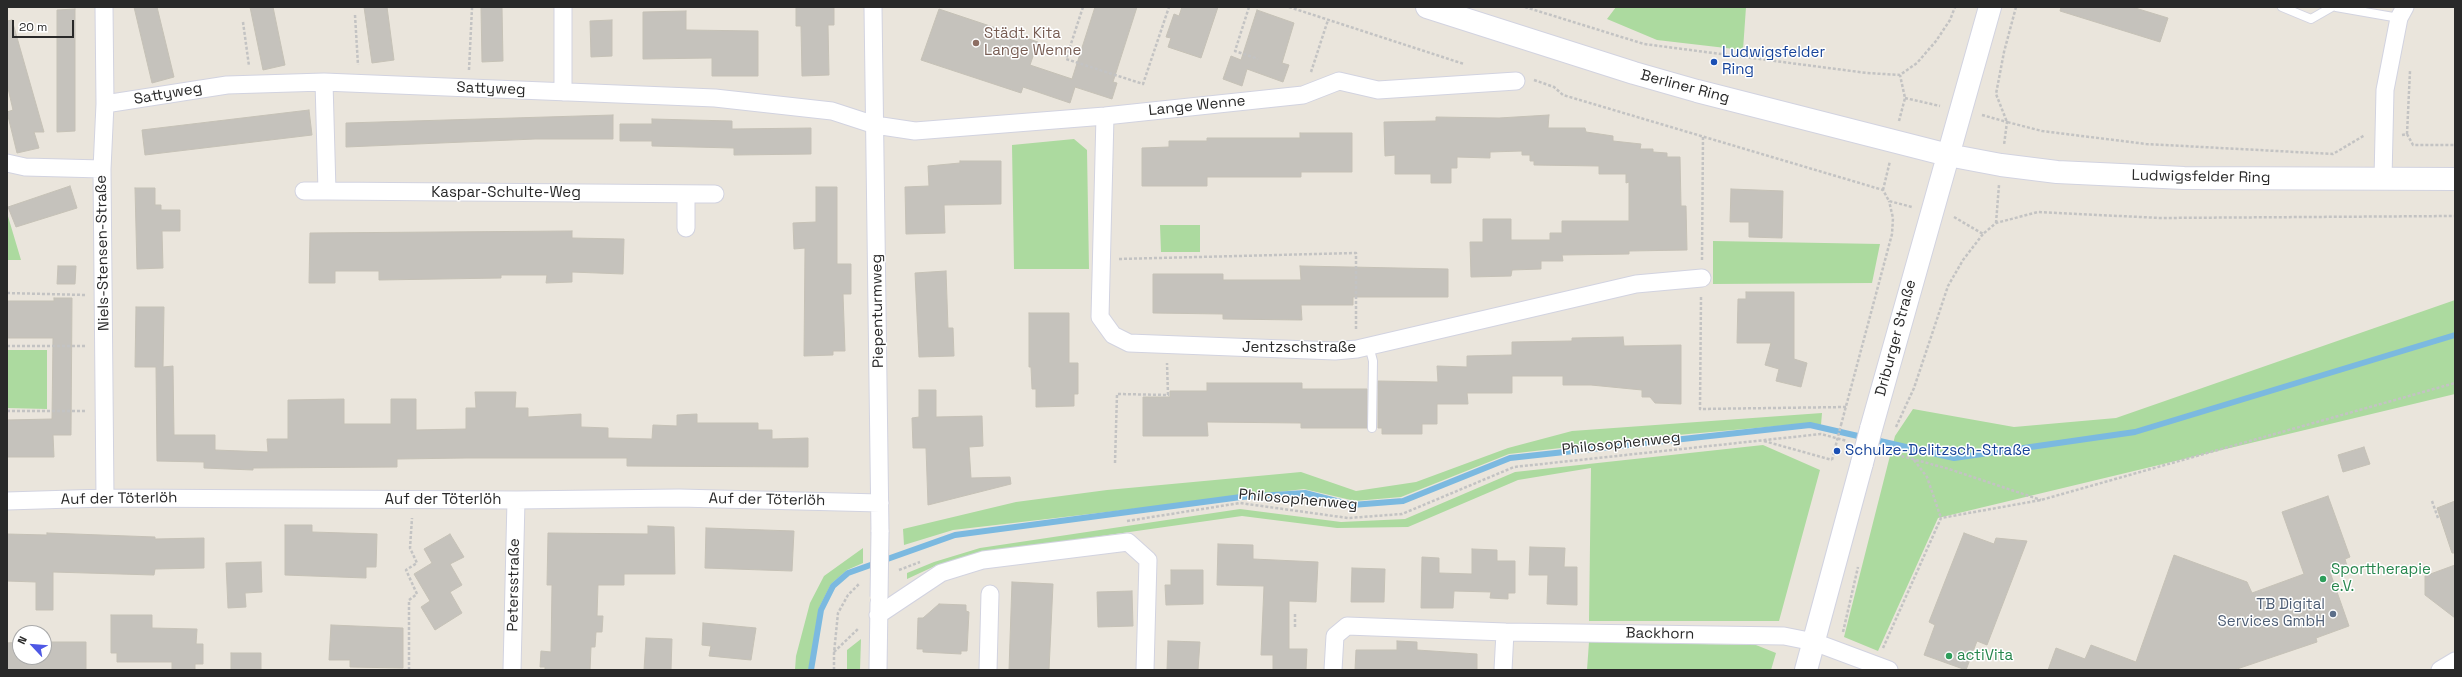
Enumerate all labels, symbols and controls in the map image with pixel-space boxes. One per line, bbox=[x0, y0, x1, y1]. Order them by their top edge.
scale bar bbox=[14, 12, 76, 38]
text: 20 m bbox=[19, 19, 47, 35]
place label: Städt. Kita Lange Wenne bbox=[984, 25, 1081, 60]
marker: Städt. Kita Lange Wenne bbox=[971, 38, 981, 48]
place label: Ludwigsfelder Ring bbox=[1722, 44, 1825, 79]
marker: Ludwigsfelder Ring bbox=[1709, 57, 1719, 67]
street label: Berliner Ring bbox=[1639, 66, 1731, 108]
street label: Sattyweg bbox=[132, 79, 204, 109]
street label: Sattyweg bbox=[456, 79, 526, 99]
street label: Lange Wenne bbox=[1148, 92, 1246, 120]
street label: Ludwigsfelder Ring bbox=[2131, 167, 2271, 187]
street label: Niels-Stensen-Straße bbox=[93, 175, 113, 331]
street label: Kaspar-Schulte-Weg bbox=[431, 184, 581, 202]
street label: Piepenturmweg bbox=[868, 254, 888, 368]
street label: Driburger Straße bbox=[1872, 278, 1920, 398]
street label: Jentzschstraße bbox=[1242, 339, 1356, 357]
street label: Philosophenweg bbox=[1561, 429, 1681, 459]
place label: Schulze-Delitzsch-Straße bbox=[1845, 442, 2031, 460]
marker: Schulze-Delitzsch-Straße bbox=[1832, 446, 1842, 456]
street label: Philosophenweg bbox=[1238, 486, 1358, 514]
street label: Auf der Töterlöh bbox=[60, 489, 178, 509]
street label: Auf der Töterlöh bbox=[708, 490, 826, 510]
street label: Auf der Töterlöh bbox=[385, 491, 501, 509]
street label: Petersstraße bbox=[504, 538, 524, 632]
place label: Sporttherapie e.V. bbox=[2331, 561, 2431, 596]
marker: Sporttherapie e.V. bbox=[2318, 574, 2328, 584]
place label: TB Digital Services GmbH bbox=[2218, 596, 2325, 631]
marker: TB Digital Services GmbH bbox=[2328, 609, 2338, 619]
street label: Backhorn bbox=[1626, 624, 1694, 644]
north arrow bbox=[12, 625, 52, 665]
text: N bbox=[14, 634, 30, 647]
place label: actiVita bbox=[1957, 647, 2013, 665]
marker: actiVita bbox=[1944, 651, 1954, 661]

